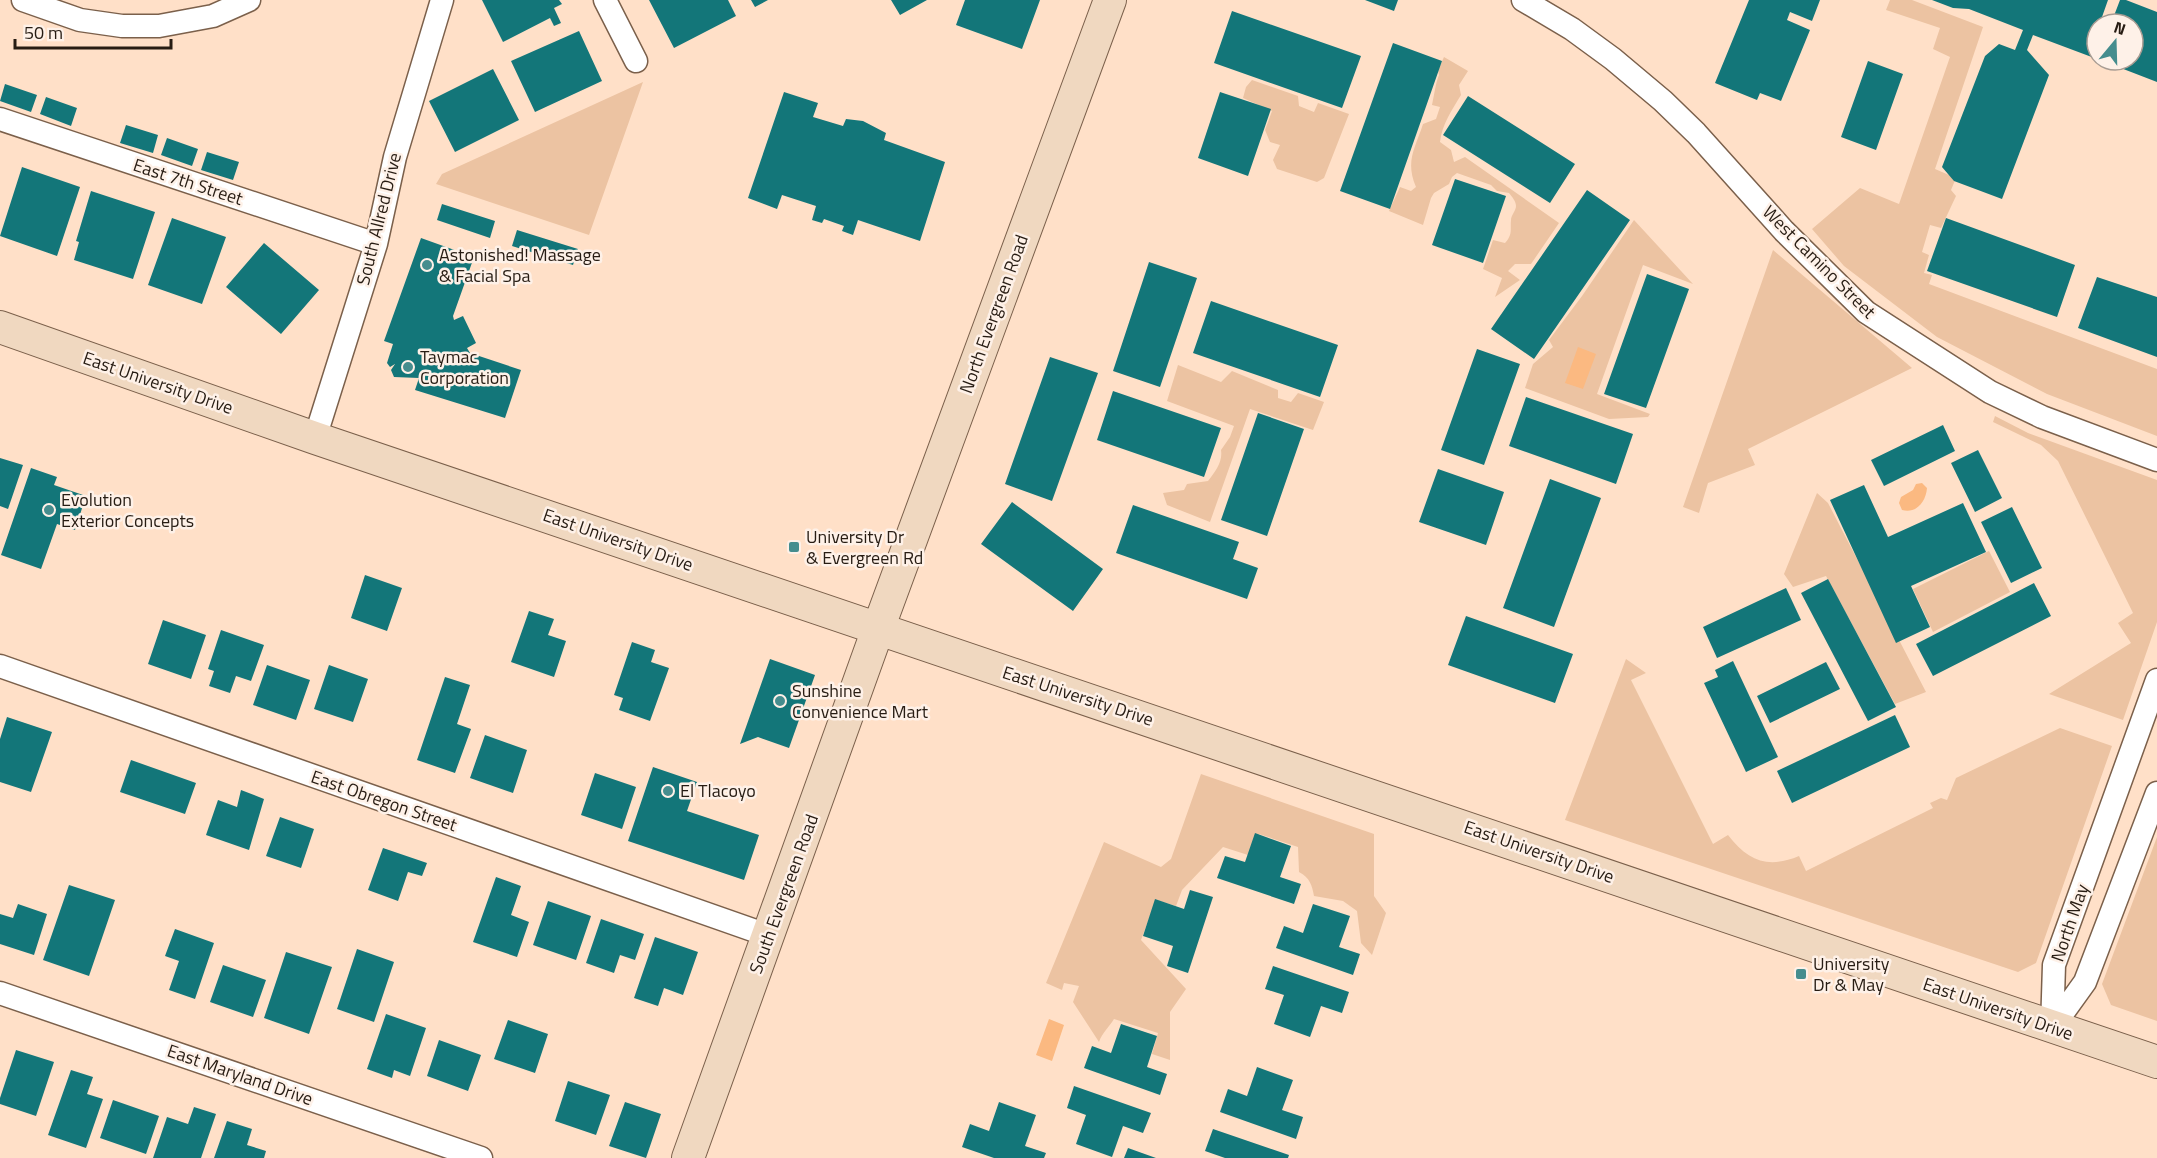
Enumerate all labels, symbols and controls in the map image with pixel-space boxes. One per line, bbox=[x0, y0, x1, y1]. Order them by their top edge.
scale bar bbox=[15, 12, 171, 50]
north arrow bbox=[2085, 12, 2145, 72]
text: N bbox=[2111, 15, 2129, 41]
text: 50 m bbox=[24, 19, 63, 46]
street label: South Allred Drive bbox=[349, 150, 408, 288]
street label: East 7th Street bbox=[130, 151, 247, 212]
street label: West Camino Street bbox=[1757, 199, 1883, 325]
street label: North Evergreen Road bbox=[952, 231, 1035, 397]
place label: Astonished! Massage & Facial Spa bbox=[439, 241, 601, 289]
marker: Astonished! Massage & Facial Spa bbox=[420, 258, 434, 272]
place label: Taymac Corporation bbox=[420, 343, 509, 391]
street label: East University Drive bbox=[79, 344, 237, 421]
marker: Taymac Corporation bbox=[401, 360, 415, 374]
place label: Evolution Exterior Concepts bbox=[61, 486, 194, 534]
street label: East University Drive bbox=[539, 501, 697, 578]
marker: Evolution Exterior Concepts bbox=[42, 503, 56, 517]
place label: University Dr & Evergreen Rd bbox=[806, 523, 923, 571]
marker: University Dr & Evergreen Rd bbox=[787, 540, 801, 554]
street label: East University Drive bbox=[999, 658, 1157, 733]
place label: Sunshine Convenience Mart bbox=[792, 677, 929, 725]
marker: Sunshine Convenience Mart bbox=[773, 694, 787, 708]
street label: East Obregon Street bbox=[307, 763, 461, 838]
place label: El Tlacoyo bbox=[680, 777, 756, 804]
marker: El Tlacoyo bbox=[661, 784, 675, 798]
street label: South Evergreen Road bbox=[742, 810, 825, 978]
street label: East University Drive bbox=[1460, 813, 1618, 890]
street label: North May bbox=[2044, 880, 2095, 965]
place label: University Dr & May bbox=[1813, 950, 1890, 998]
marker: University Dr & May bbox=[1794, 967, 1808, 981]
street label: East University Drive bbox=[1919, 970, 2077, 1047]
street label: East Maryland Drive bbox=[164, 1037, 317, 1112]

